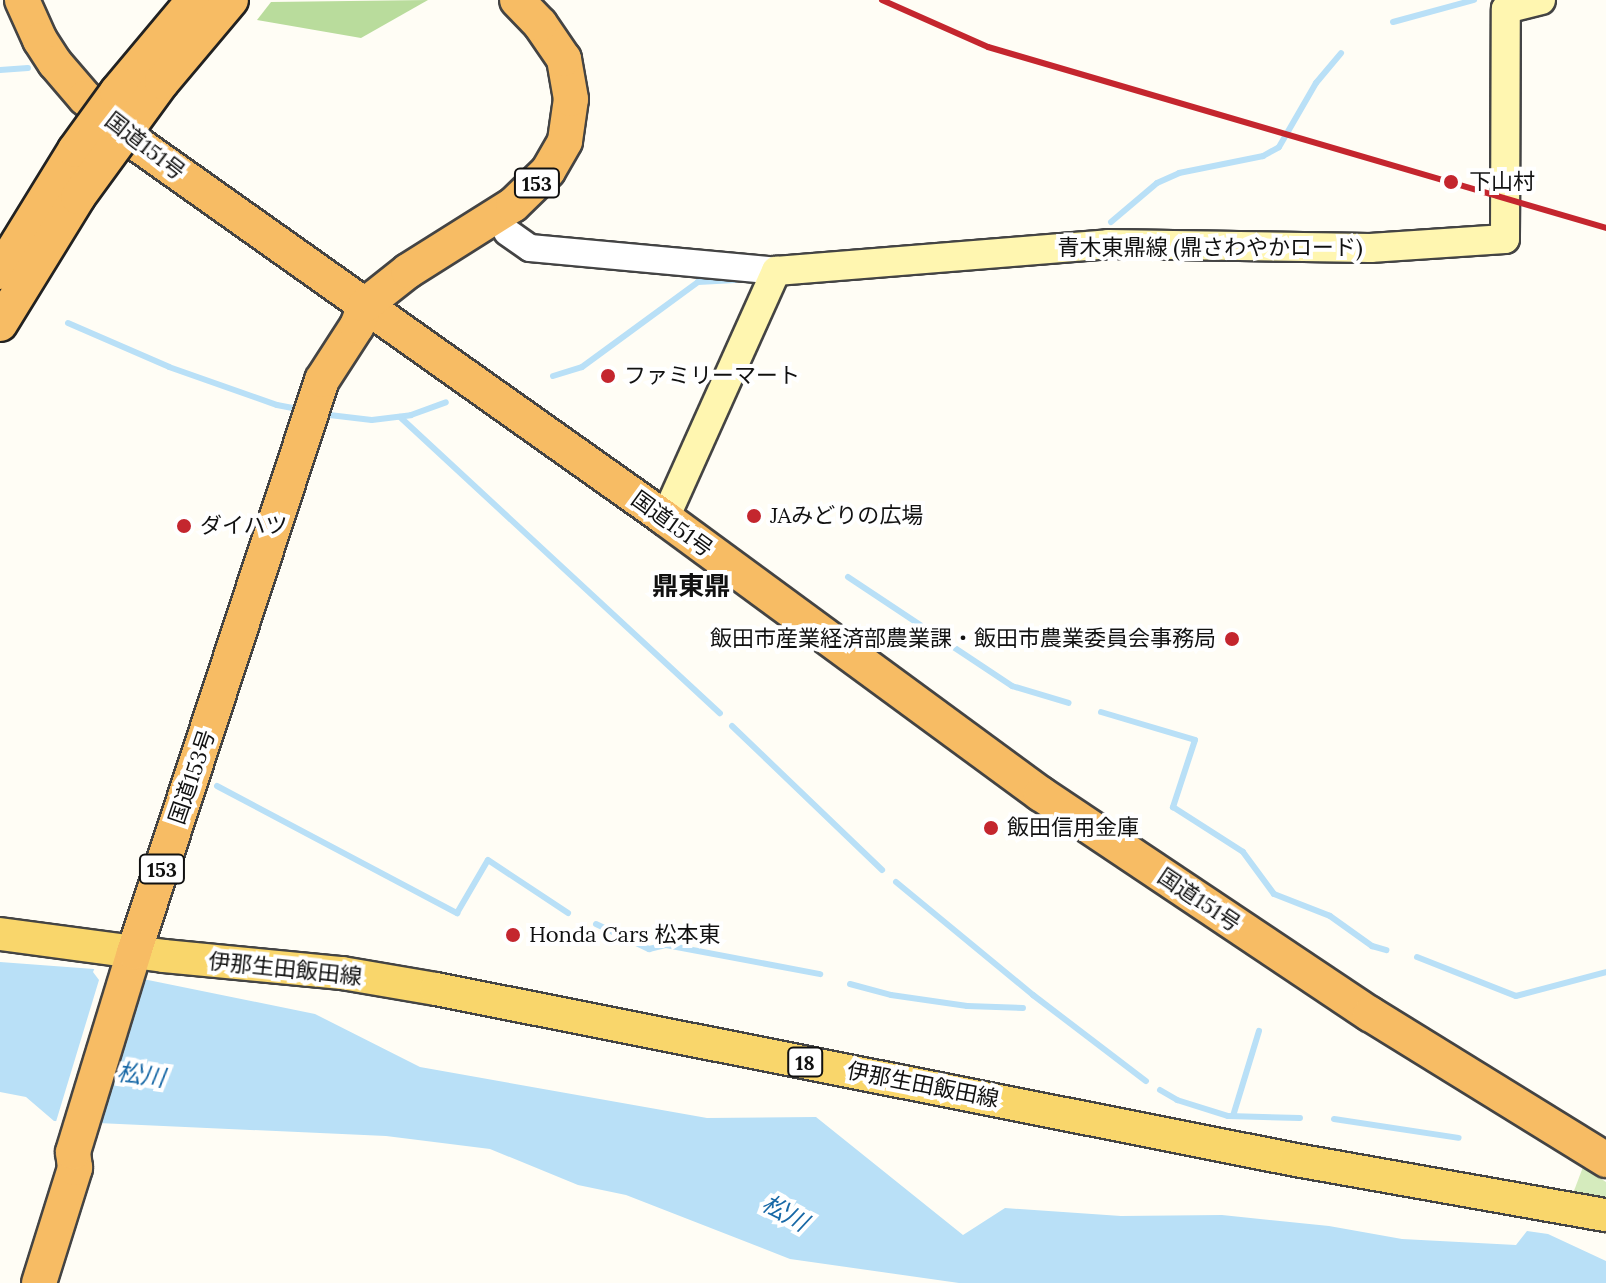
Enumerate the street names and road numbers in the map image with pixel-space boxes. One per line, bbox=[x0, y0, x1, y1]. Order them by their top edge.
street label: 国道151号 bbox=[100, 107, 190, 185]
road number: 153 bbox=[513, 167, 561, 199]
street label: 青木東鼎線 (鼎さわやかロード) bbox=[1057, 235, 1363, 261]
street label: 国道151号 bbox=[626, 486, 718, 562]
street label: 国道153号 bbox=[164, 726, 220, 828]
road number: 153 bbox=[138, 853, 186, 885]
street label: 国道151号 bbox=[1153, 863, 1245, 937]
street label: 伊那生田飯田線 bbox=[207, 948, 363, 990]
road number: 18 bbox=[787, 1046, 823, 1078]
street label: 伊那生田飯田線 bbox=[845, 1057, 1001, 1113]

